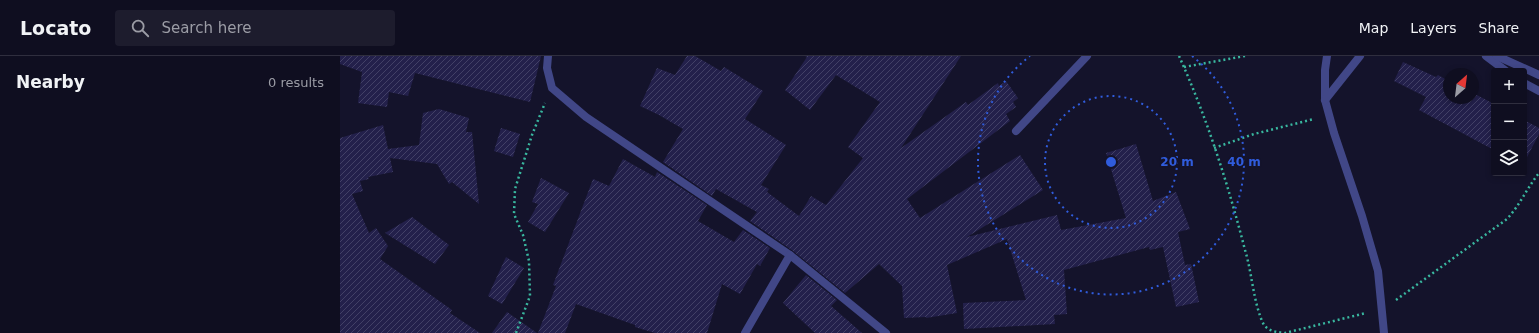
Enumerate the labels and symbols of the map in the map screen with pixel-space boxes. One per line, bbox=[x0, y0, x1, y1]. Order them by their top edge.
north arrow bbox=[1443, 68, 1479, 104]
centre of rings bbox=[1104, 155, 1118, 169]
text: 20 m bbox=[1160, 155, 1194, 169]
text: 40 m bbox=[1227, 155, 1261, 169]

